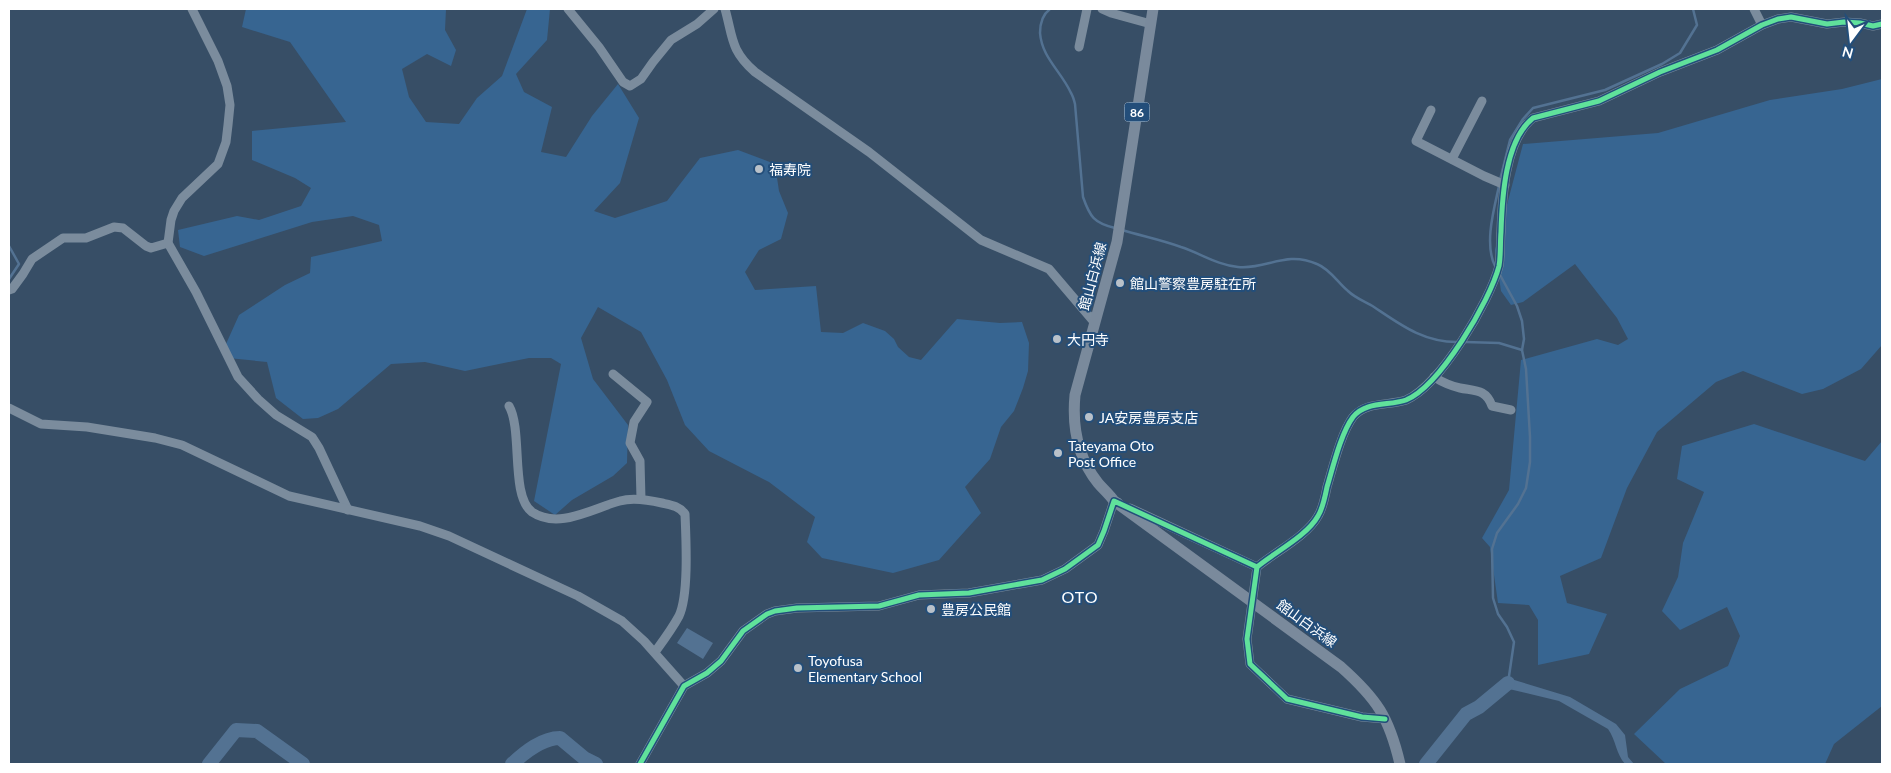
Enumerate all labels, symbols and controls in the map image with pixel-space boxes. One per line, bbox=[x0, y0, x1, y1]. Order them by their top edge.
north arrow bbox=[1826, 15, 1876, 65]
text: N bbox=[1840, 43, 1855, 63]
road number: 86 bbox=[1124, 102, 1150, 121]
place label: 福寿院 bbox=[769, 161, 811, 178]
marker: 福寿院 bbox=[753, 163, 765, 175]
street label: 館山白浜線 bbox=[1075, 240, 1109, 312]
place label: 館山警察豊房駐在所 bbox=[1130, 275, 1256, 292]
marker: 館山警察豊房駐在所 bbox=[1114, 277, 1126, 289]
place label: 大円寺 bbox=[1067, 331, 1109, 348]
marker: 大円寺 bbox=[1051, 333, 1063, 345]
place label: JA安房豊房支店 bbox=[1099, 409, 1198, 426]
marker: JA安房豊房支店 bbox=[1083, 411, 1095, 423]
place label: Tateyama Oto Post Office bbox=[1068, 437, 1154, 470]
marker: Tateyama Oto Post Office bbox=[1052, 447, 1064, 459]
district label: OTO bbox=[1061, 587, 1099, 606]
street label: 館山白浜線 bbox=[1274, 596, 1340, 650]
place label: 豊房公民館 bbox=[941, 601, 1011, 618]
marker: 豊房公民館 bbox=[925, 603, 937, 615]
place label: Toyofusa Elementary School bbox=[808, 652, 922, 685]
marker: Toyofusa Elementary School bbox=[792, 662, 804, 674]

